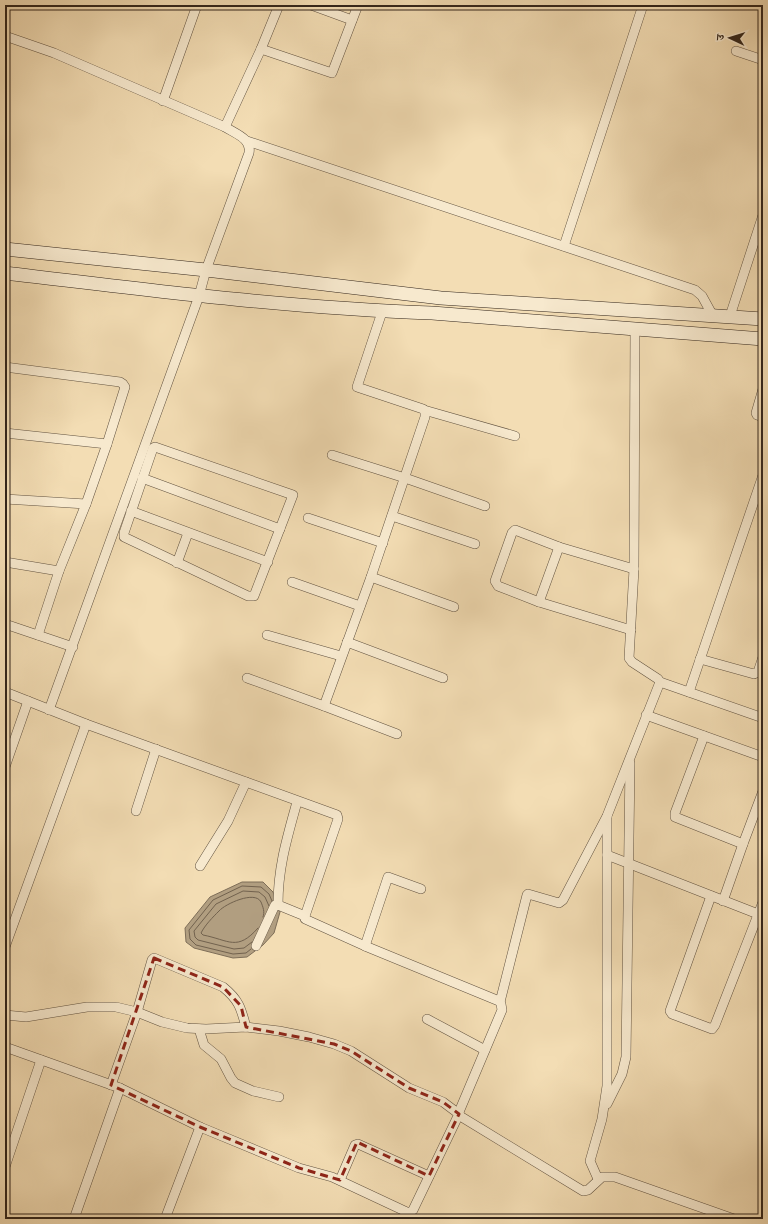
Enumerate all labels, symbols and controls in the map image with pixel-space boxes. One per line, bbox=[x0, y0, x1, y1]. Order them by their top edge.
north arrow bbox=[710, 18, 750, 58]
text: उ bbox=[712, 33, 728, 42]

